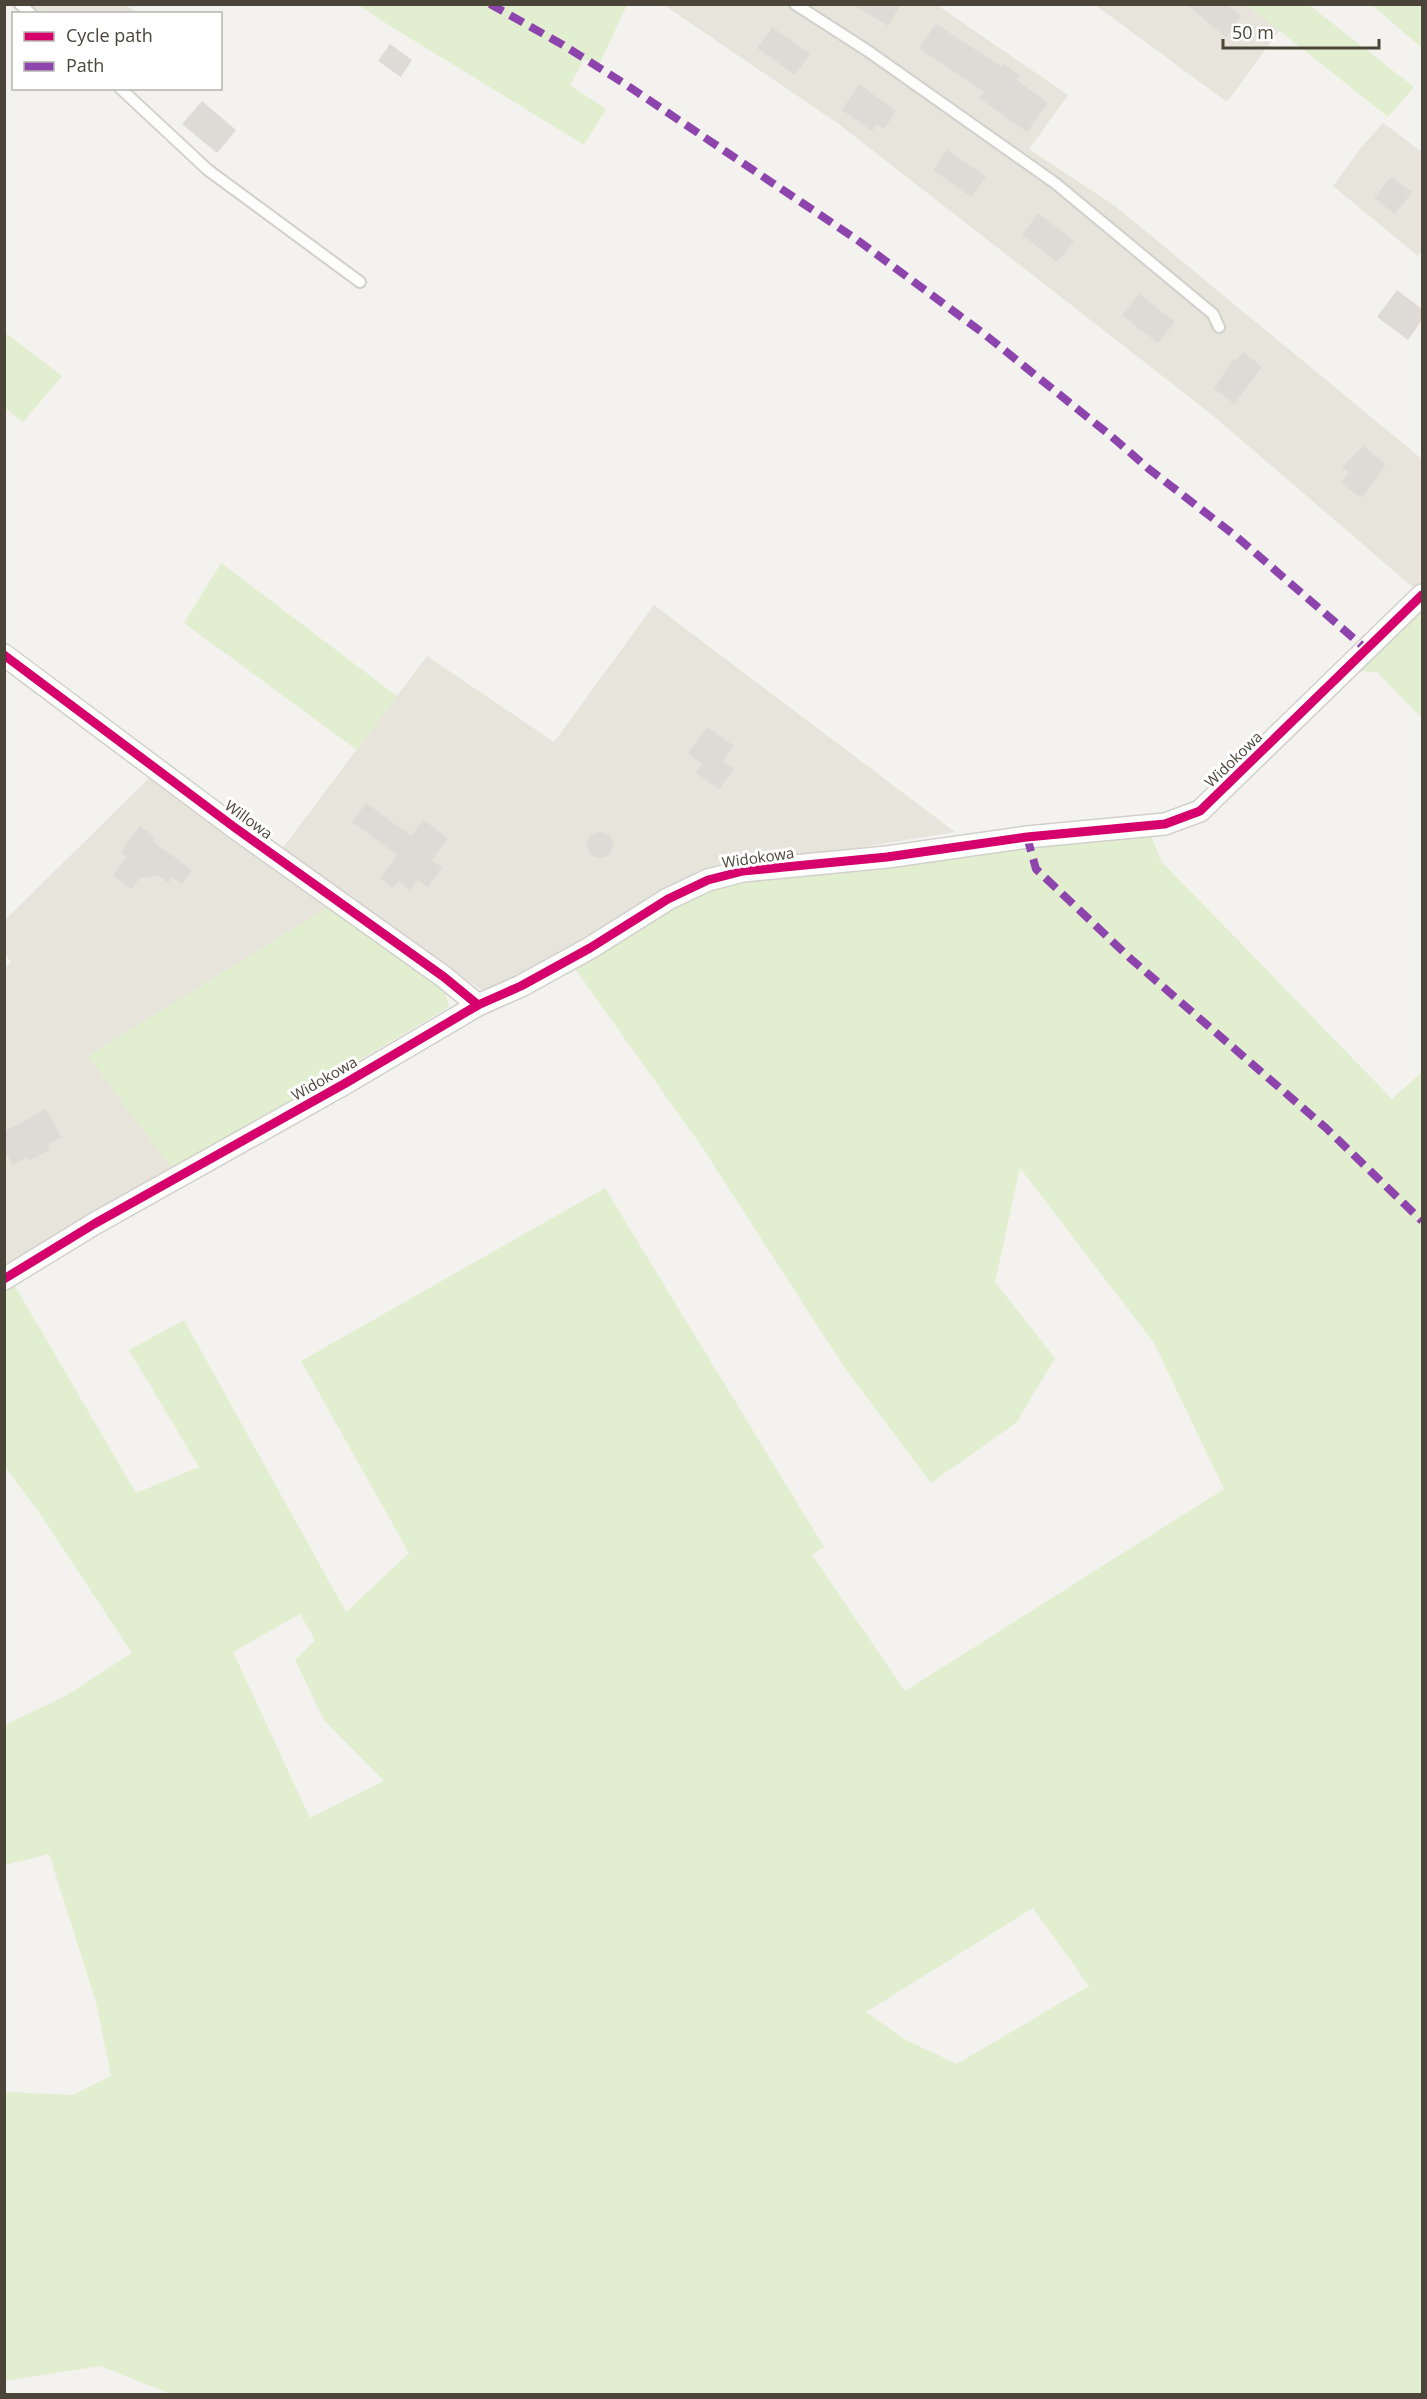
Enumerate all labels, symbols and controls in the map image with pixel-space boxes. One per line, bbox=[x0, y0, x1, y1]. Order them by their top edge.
legend bbox=[12, 12, 222, 90]
scale bar bbox=[1223, 12, 1379, 50]
text: 50 m bbox=[1232, 20, 1274, 44]
text: Cycle path bbox=[66, 23, 153, 47]
text: Path bbox=[66, 53, 104, 77]
street label: Widokowa bbox=[1200, 727, 1266, 791]
street label: Willowa bbox=[221, 795, 277, 843]
street label: Widokowa bbox=[721, 842, 795, 872]
street label: Widokowa bbox=[288, 1051, 360, 1105]

